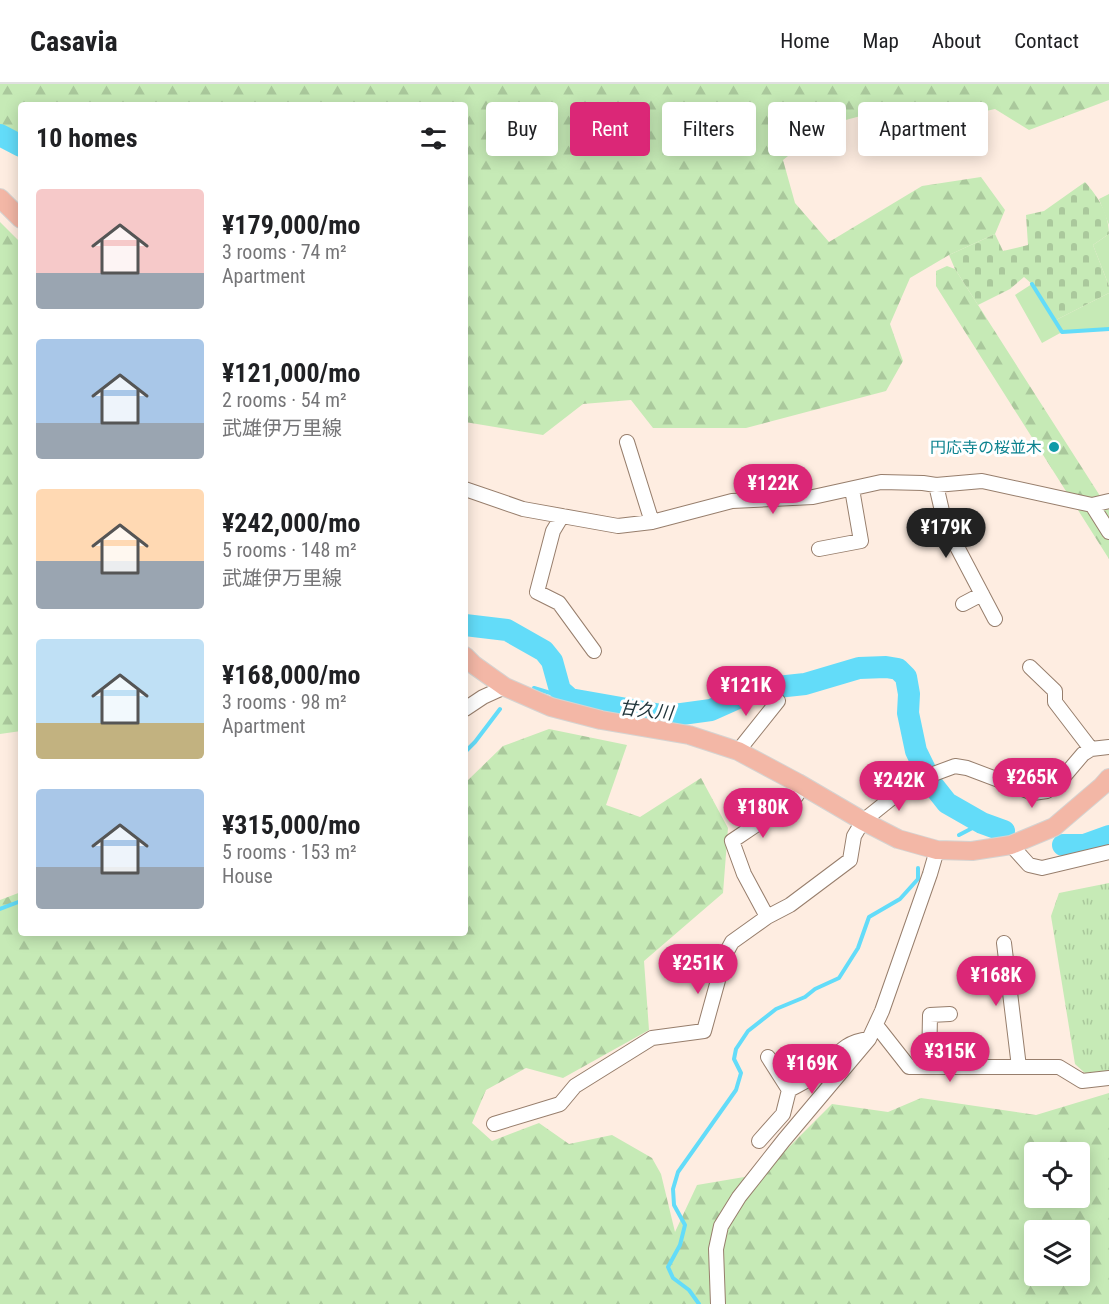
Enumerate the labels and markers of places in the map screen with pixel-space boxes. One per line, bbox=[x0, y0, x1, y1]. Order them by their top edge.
place label: 円応寺の桜並木 bbox=[930, 438, 1042, 457]
marker: 円応寺の桜並木 bbox=[1047, 440, 1061, 454]
pin: ¥122K bbox=[731, 464, 815, 515]
pin: ¥179K bbox=[904, 508, 988, 559]
pin: ¥121K bbox=[704, 666, 788, 717]
pin: ¥265K bbox=[990, 758, 1074, 809]
pin: ¥242K bbox=[857, 761, 941, 812]
pin: ¥180K bbox=[721, 788, 805, 839]
pin: ¥251K bbox=[656, 944, 740, 995]
pin: ¥168K bbox=[954, 956, 1038, 1007]
pin: ¥315K bbox=[908, 1032, 992, 1083]
pin: ¥169K bbox=[770, 1044, 854, 1095]

